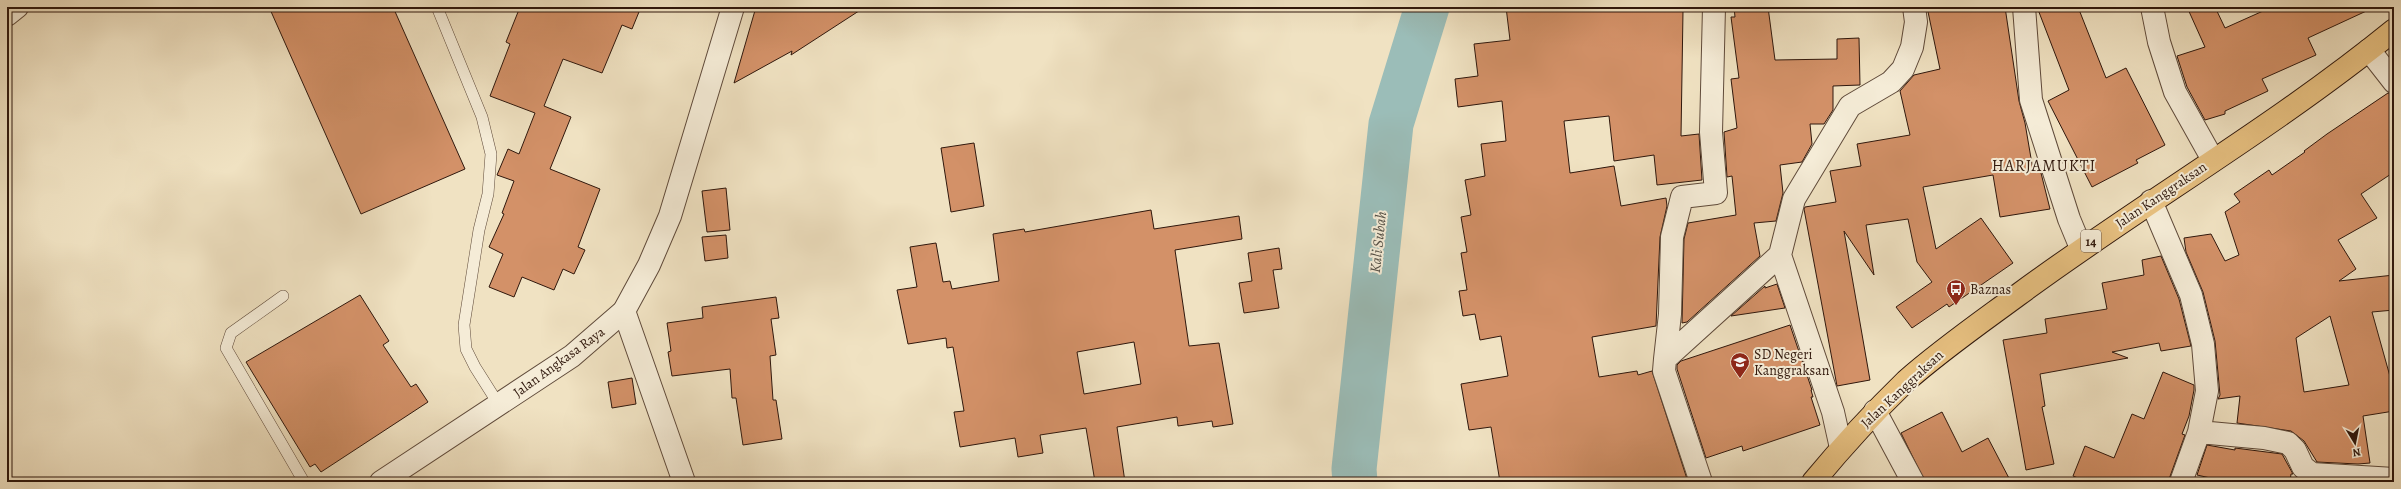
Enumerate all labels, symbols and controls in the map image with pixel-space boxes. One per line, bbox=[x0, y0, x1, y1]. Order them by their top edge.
district label: HARJAMUKTI bbox=[1992, 155, 2096, 177]
street label: Jalan Kanggraksan bbox=[2112, 157, 2211, 233]
water label: Kali Subah bbox=[1365, 210, 1391, 274]
road number: 14 bbox=[2081, 230, 2101, 252]
bus stop icon: Baznas bbox=[1945, 278, 1967, 306]
place label: Baznas bbox=[1970, 280, 2011, 299]
street label: Jalan Angkasa Raya bbox=[509, 322, 609, 402]
place label: SD Negeri Kanggraksan bbox=[1754, 345, 1830, 380]
street label: Jalan Kanggraksan bbox=[1857, 346, 1948, 432]
school or university icon: SD Negeri Kanggraksan bbox=[1729, 351, 1751, 379]
north arrow bbox=[2335, 423, 2375, 463]
text: N bbox=[2351, 444, 2362, 460]

